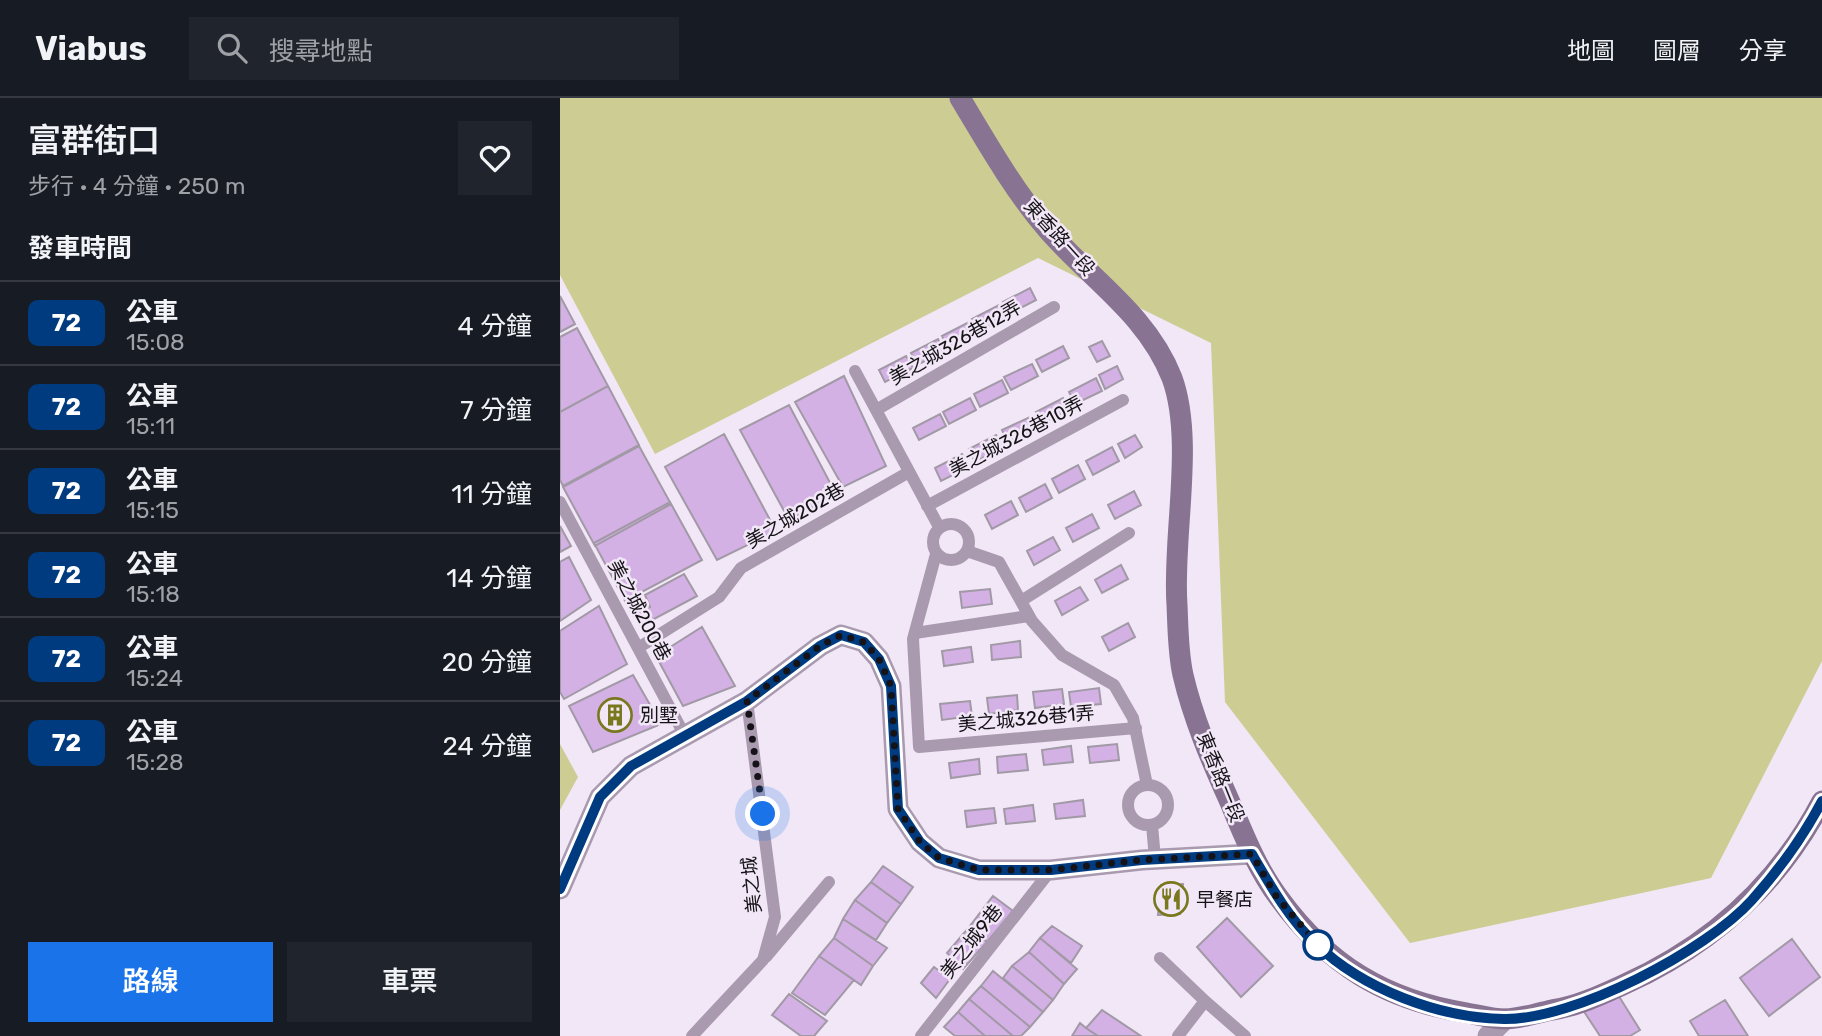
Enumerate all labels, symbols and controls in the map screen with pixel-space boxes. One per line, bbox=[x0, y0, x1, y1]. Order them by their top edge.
search box bbox=[189, 17, 679, 80]
text: Viabus bbox=[35, 29, 147, 68]
icon: search bbox=[213, 29, 251, 67]
text: 搜尋地點 bbox=[269, 36, 373, 67]
text: 地圖 bbox=[1567, 37, 1615, 65]
text: 圖層 bbox=[1653, 37, 1701, 65]
text: 分享 bbox=[1739, 37, 1787, 65]
text: 富群街口 bbox=[28, 121, 160, 160]
button: heart bbox=[458, 121, 532, 195]
text: 步行 · 4 分鐘 · 250 m bbox=[28, 172, 246, 200]
street label: 東香路一段 bbox=[1019, 194, 1100, 280]
text: 發車時間 bbox=[28, 233, 132, 264]
street label: 美之城326巷12弄 bbox=[885, 295, 1025, 389]
text: 公車 bbox=[126, 297, 178, 328]
text: 72 bbox=[52, 309, 81, 337]
text: 4 分鐘 bbox=[457, 311, 532, 342]
text: 15:08 bbox=[126, 328, 185, 356]
text: 公車 bbox=[126, 381, 178, 412]
street label: 美之城326巷10弄 bbox=[945, 391, 1088, 482]
text: 72 bbox=[52, 393, 81, 421]
text: 7 分鐘 bbox=[460, 395, 532, 426]
text: 15:11 bbox=[126, 412, 175, 440]
text: 公車 bbox=[126, 465, 178, 496]
text: 72 bbox=[52, 477, 81, 505]
street label: 美之城202巷 bbox=[742, 478, 849, 553]
text: 11 分鐘 bbox=[451, 479, 532, 510]
text: 15:15 bbox=[126, 496, 179, 524]
text: 公車 bbox=[126, 549, 178, 580]
street label: 美之城200巷 bbox=[603, 556, 676, 665]
text: 72 bbox=[52, 561, 81, 589]
text: 14 分鐘 bbox=[446, 563, 532, 594]
text: 15:18 bbox=[126, 580, 180, 608]
text: 公車 bbox=[126, 633, 178, 664]
text: 72 bbox=[52, 645, 81, 673]
text: 20 分鐘 bbox=[442, 647, 532, 678]
text: 15:24 bbox=[126, 664, 183, 692]
building icon: 別墅 bbox=[596, 696, 634, 734]
street label: 美之城326巷1弄 bbox=[957, 701, 1095, 736]
place label: 別墅 bbox=[640, 704, 678, 727]
text: 公車 bbox=[126, 717, 178, 748]
text: 72 bbox=[52, 729, 81, 757]
street label: 東香路一段 bbox=[1192, 729, 1249, 826]
text: 24 分鐘 bbox=[442, 731, 532, 762]
text: 15:28 bbox=[126, 748, 184, 776]
your location bbox=[745, 796, 780, 831]
street label: 美之城 bbox=[737, 855, 766, 915]
restaurant icon: 早餐店 bbox=[1152, 880, 1190, 918]
place label: 早餐店 bbox=[1196, 888, 1253, 911]
street label: 美之城9巷 bbox=[935, 900, 1007, 983]
unlabelled marker bbox=[1303, 930, 1333, 960]
button: 路線 bbox=[28, 942, 273, 1022]
button: 車票 bbox=[287, 942, 532, 1022]

